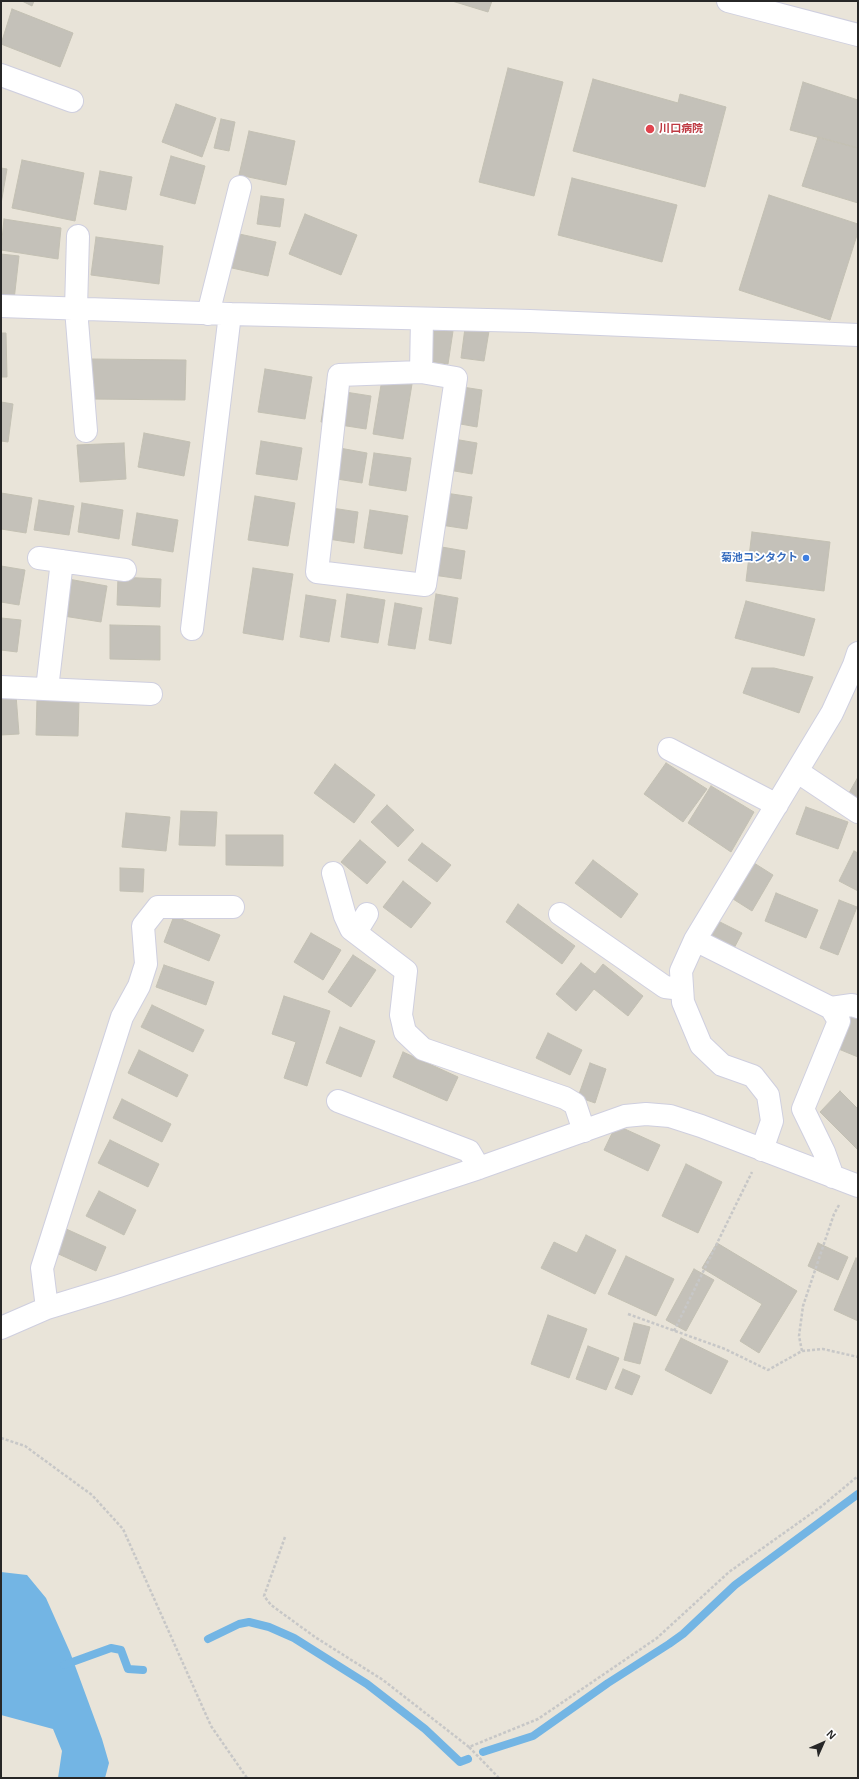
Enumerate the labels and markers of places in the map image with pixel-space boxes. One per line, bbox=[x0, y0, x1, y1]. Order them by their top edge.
place label: 川口病院 bbox=[659, 122, 703, 136]
marker: 川口病院 bbox=[644, 123, 656, 135]
place label: 菊池コンタクト bbox=[721, 551, 798, 565]
marker: 菊池コンタクト bbox=[801, 553, 811, 563]

